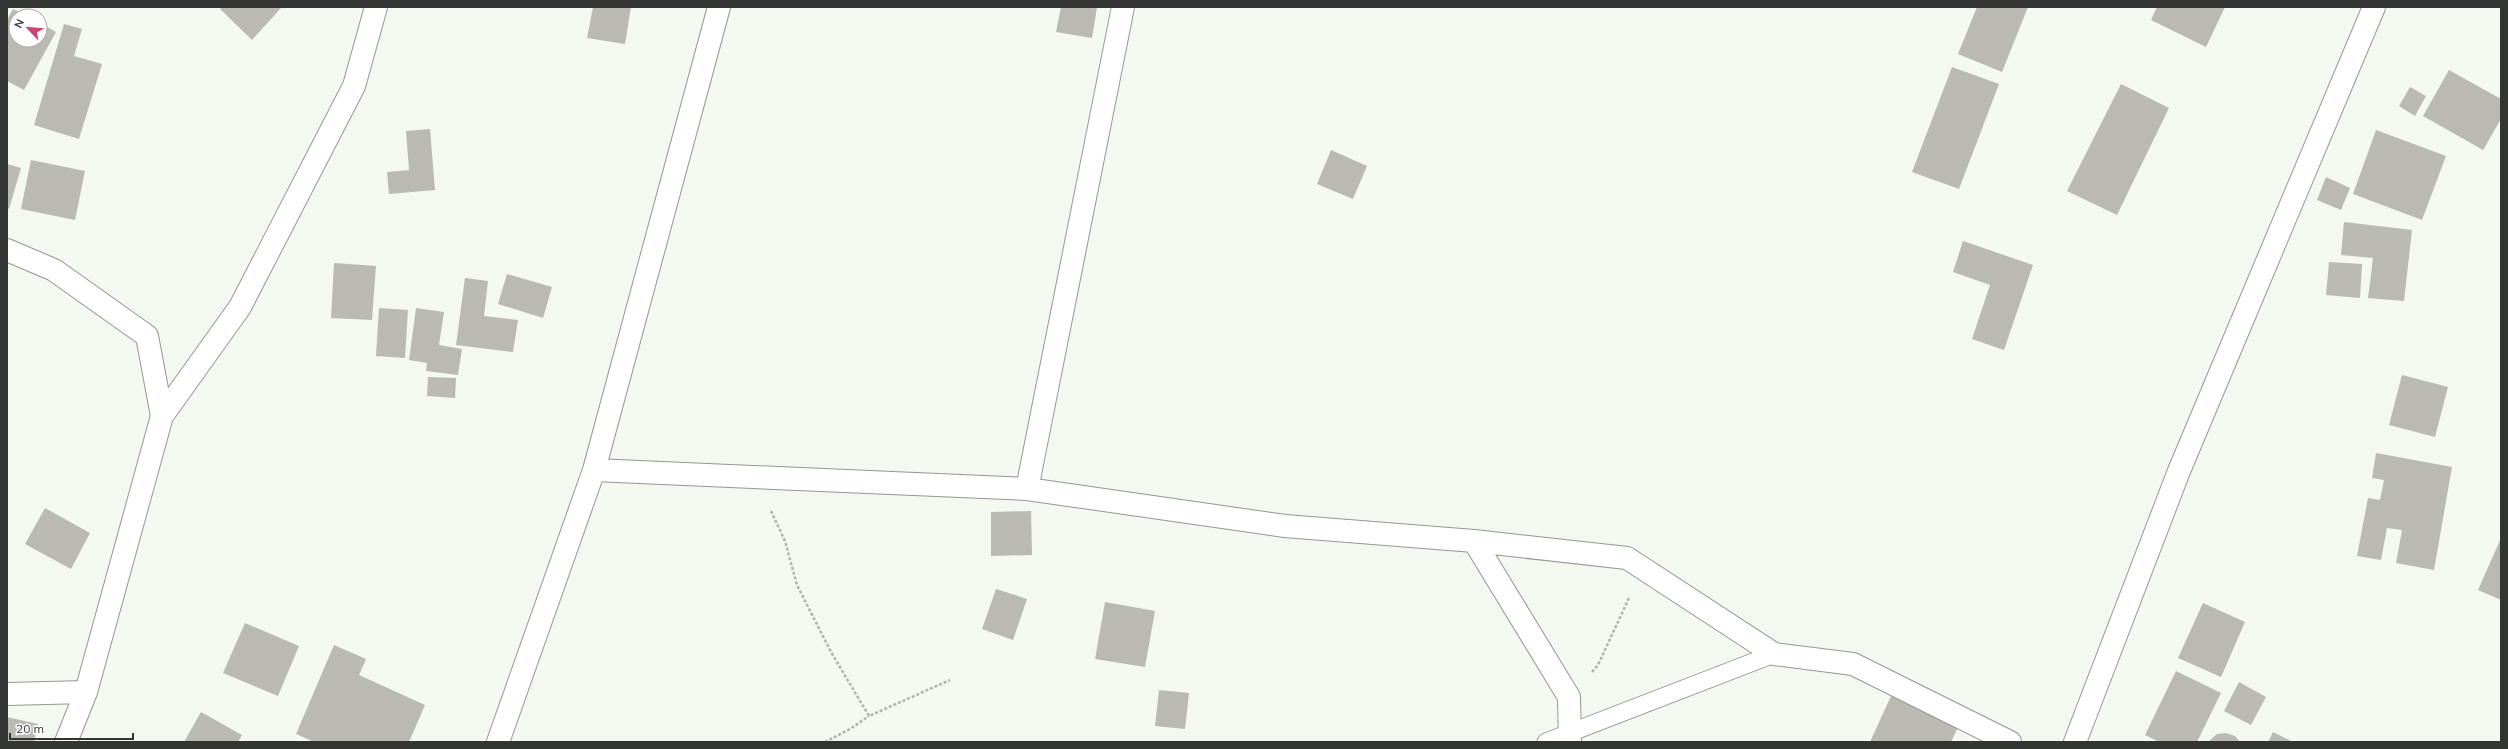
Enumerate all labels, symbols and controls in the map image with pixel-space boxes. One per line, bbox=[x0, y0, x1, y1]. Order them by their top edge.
north arrow bbox=[8, 8, 48, 48]
text: N bbox=[11, 17, 27, 30]
scale bar bbox=[10, 715, 133, 741]
text: 20 m bbox=[16, 721, 44, 736]

